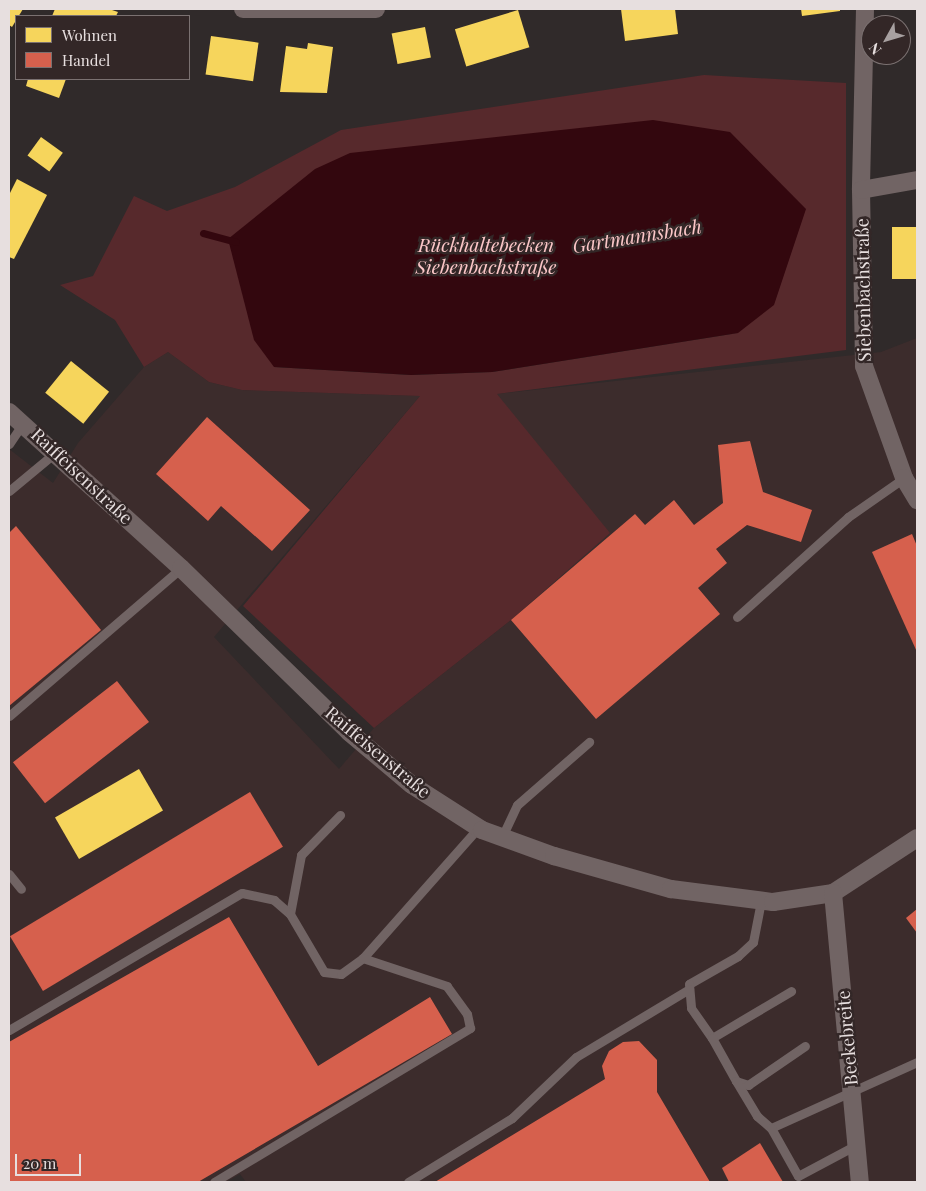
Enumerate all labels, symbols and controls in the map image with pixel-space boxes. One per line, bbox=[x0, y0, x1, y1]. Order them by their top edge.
legend bbox=[15, 15, 190, 80]
north arrow bbox=[861, 15, 911, 65]
text: Wohnen bbox=[62, 25, 117, 45]
text: N bbox=[864, 39, 885, 59]
text: Handel bbox=[62, 50, 110, 70]
water label: Gartmannsbach bbox=[571, 215, 703, 257]
street label: Siebenbachstraße bbox=[851, 218, 875, 362]
water label: Rückhaltebecken Siebenbachstraße bbox=[416, 234, 556, 278]
street label: Raiffeisenstraße bbox=[27, 424, 137, 528]
street label: Raiffeisenstraße bbox=[321, 702, 435, 802]
street label: Beekebreite bbox=[832, 989, 862, 1087]
scale bar bbox=[18, 1144, 84, 1176]
text: 20 m bbox=[23, 1153, 56, 1173]

